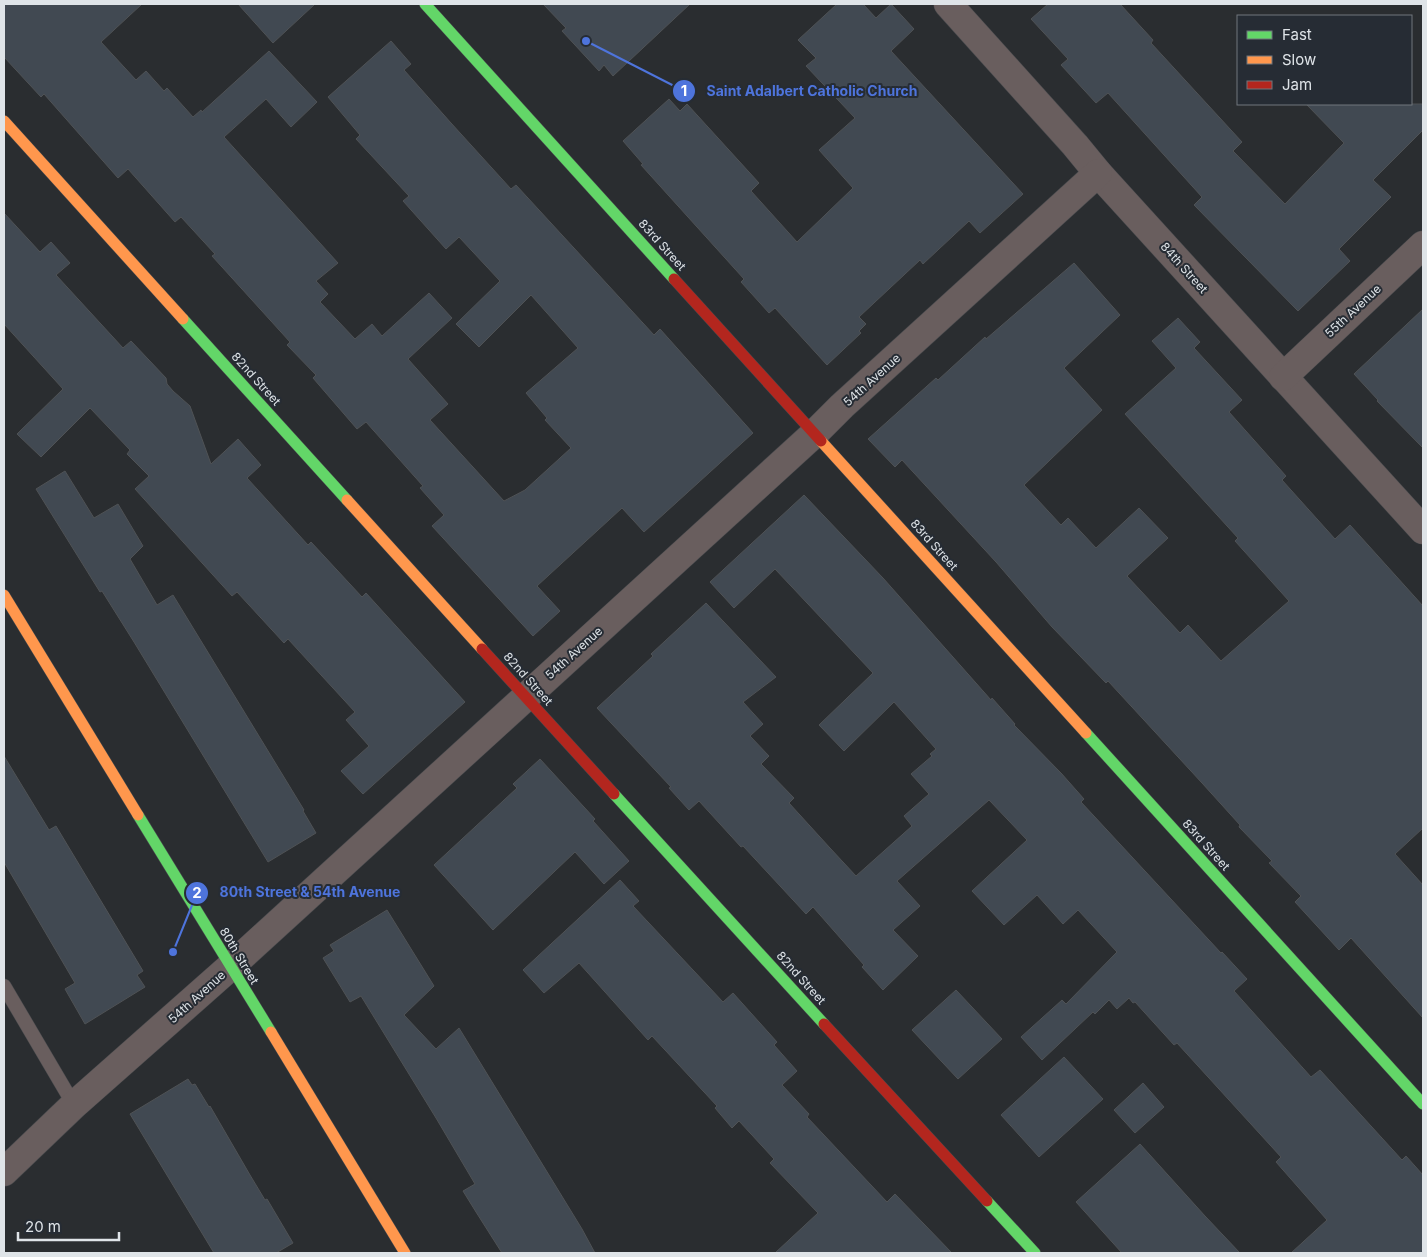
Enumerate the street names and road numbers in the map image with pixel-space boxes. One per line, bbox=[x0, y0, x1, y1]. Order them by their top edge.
street label: 83rd Street bbox=[635, 216, 689, 273]
street label: 84th Street bbox=[1158, 239, 1211, 296]
street label: 55th Avenue bbox=[1322, 281, 1384, 340]
street label: 82nd Street bbox=[229, 349, 284, 408]
street label: 54th Avenue bbox=[840, 350, 903, 409]
street label: 83rd Street bbox=[907, 516, 961, 573]
street label: 54th Avenue bbox=[542, 623, 605, 682]
street label: 82nd Street bbox=[501, 649, 556, 708]
street label: 83rd Street bbox=[1179, 816, 1233, 873]
street label: 80th Street bbox=[217, 925, 262, 987]
street label: 82nd Street bbox=[774, 948, 829, 1007]
street label: 54th Avenue bbox=[165, 967, 228, 1026]

